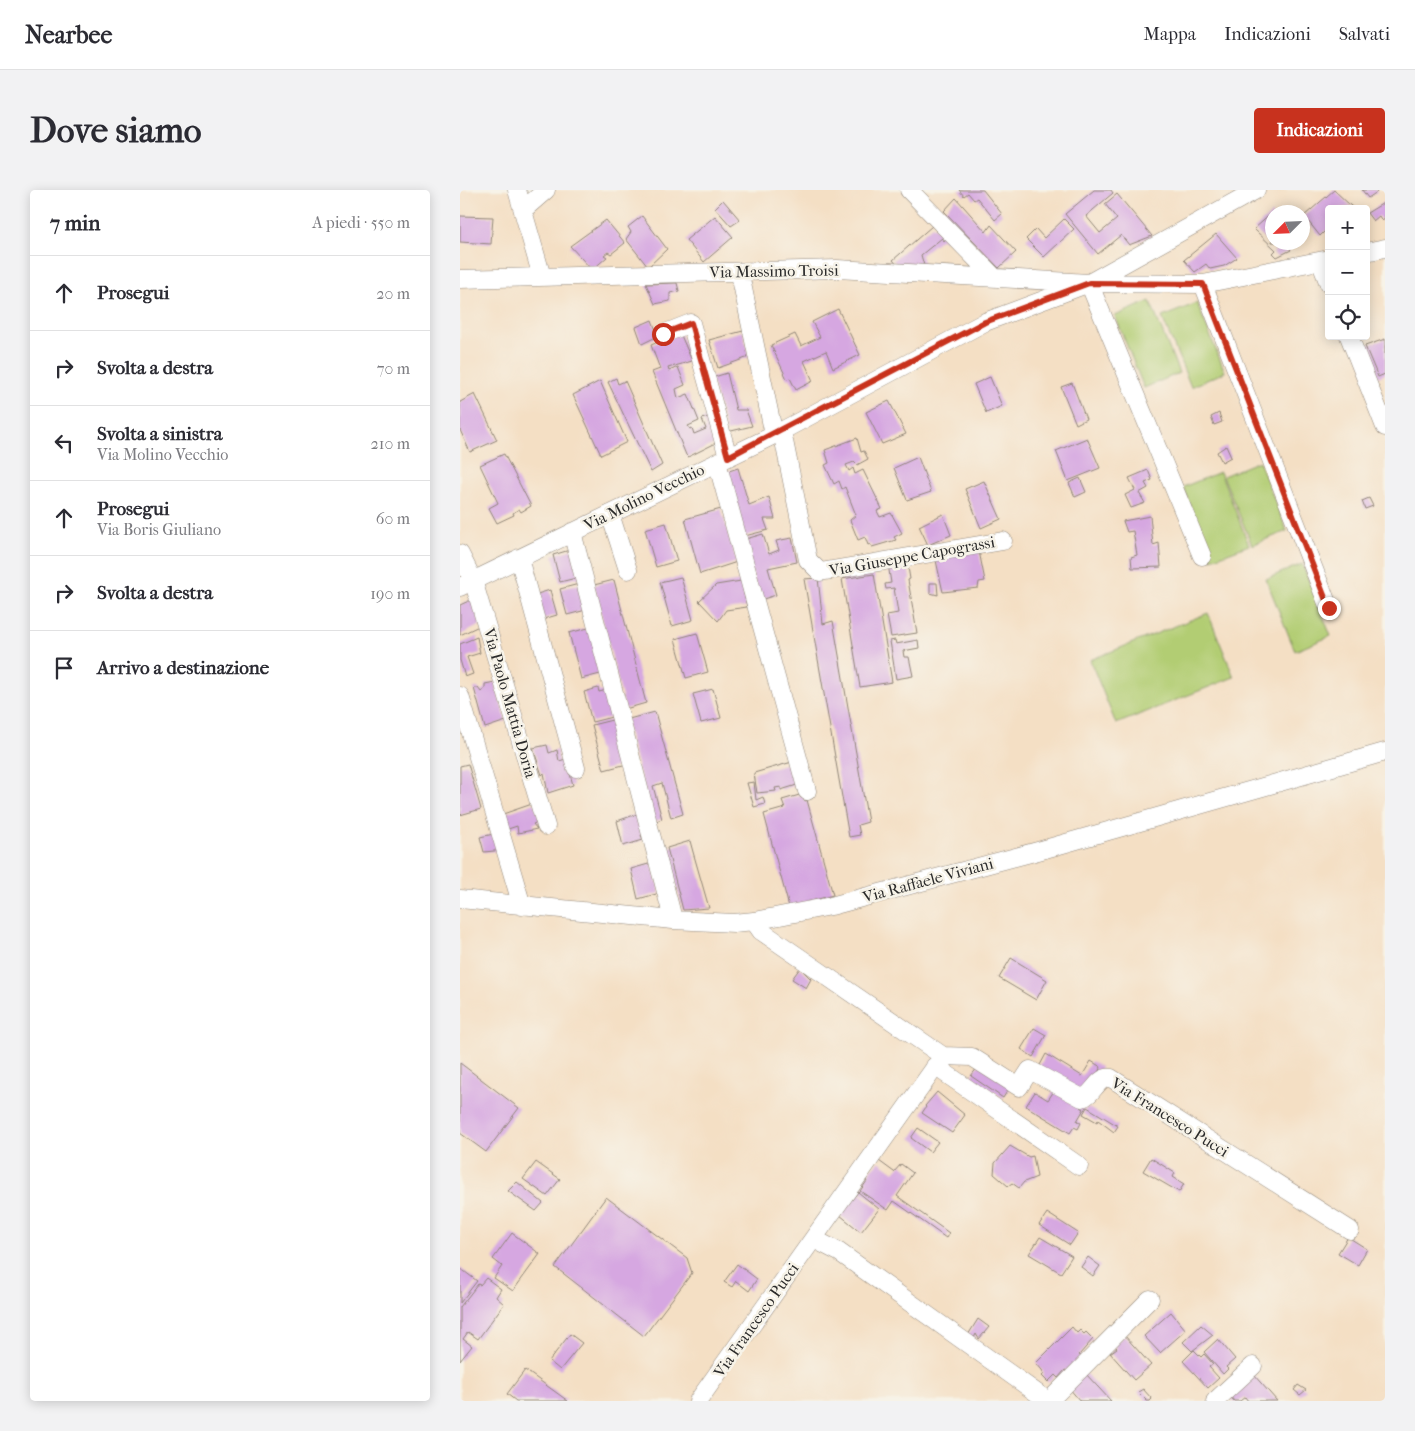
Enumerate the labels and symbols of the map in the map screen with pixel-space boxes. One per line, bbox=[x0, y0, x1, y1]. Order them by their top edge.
north arrow bbox=[1265, 205, 1310, 250]
street label: Via Massimo Troisi bbox=[708, 260, 839, 282]
route start bbox=[652, 323, 675, 346]
street label: Via Molino Vecchio bbox=[580, 460, 707, 535]
street label: Via Giuseppe Capograssi bbox=[827, 532, 997, 580]
route end bbox=[1318, 597, 1341, 620]
street label: Via Paolo Mattia Doria bbox=[479, 625, 541, 781]
street label: Via Raffaele Viviani bbox=[860, 853, 996, 907]
street label: Via Francesco Pucci bbox=[1107, 1073, 1232, 1161]
street label: Via Francesco Pucci bbox=[709, 1259, 803, 1382]

